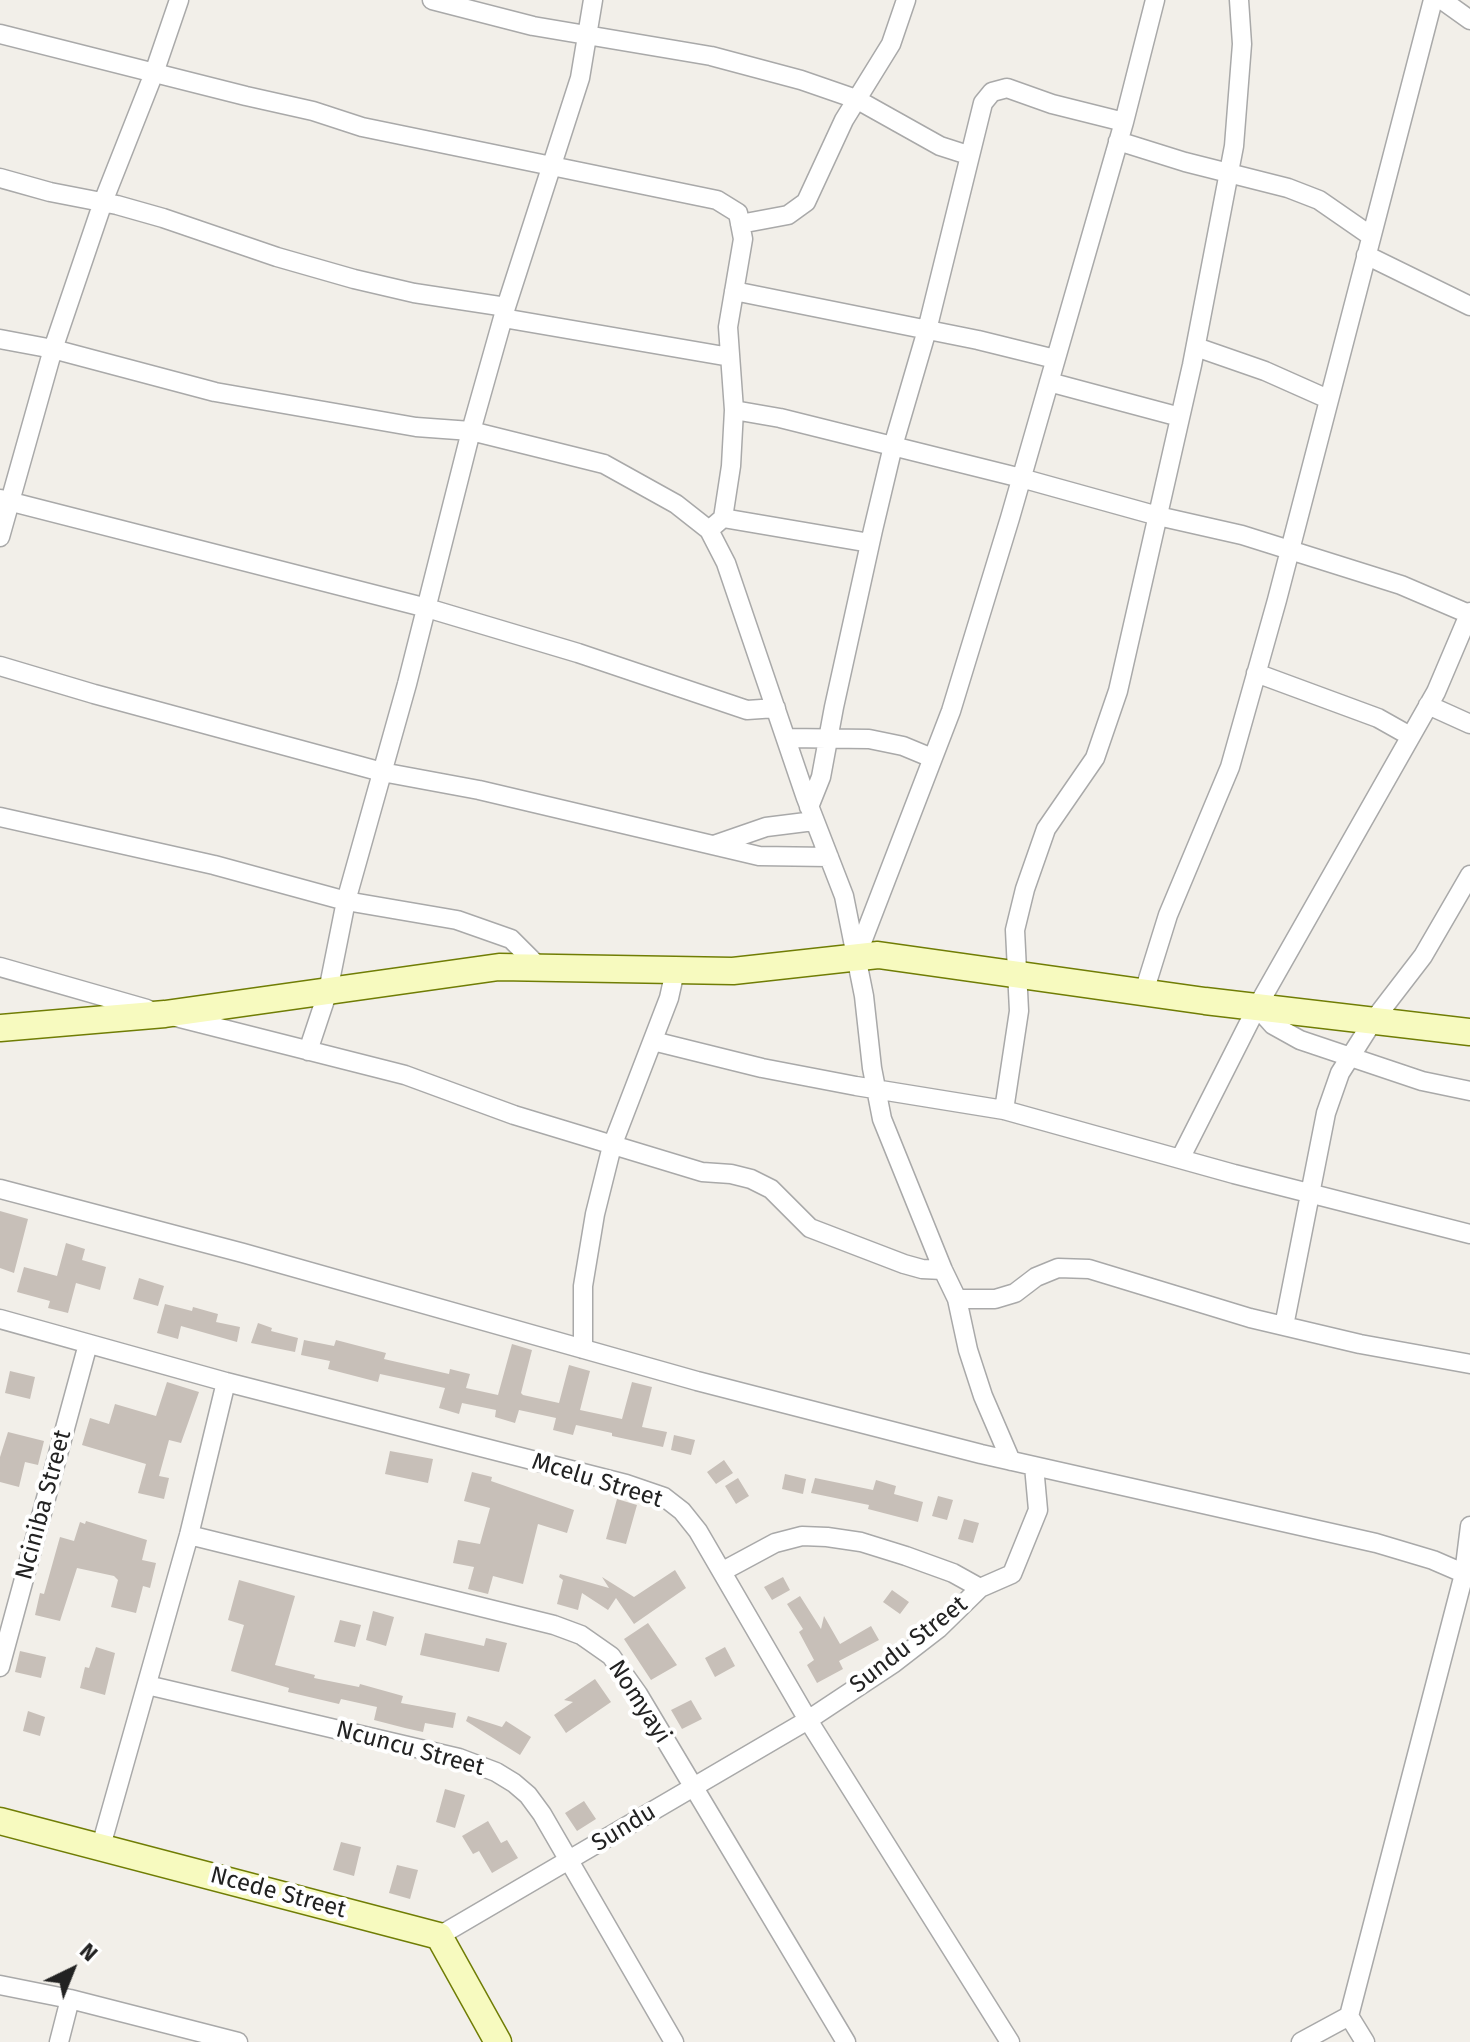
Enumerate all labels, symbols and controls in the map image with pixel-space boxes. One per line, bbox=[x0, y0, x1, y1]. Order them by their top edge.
street label: Nciniba Street bbox=[10, 1427, 78, 1583]
street label: Mcelu Street bbox=[528, 1447, 666, 1515]
street label: Sundu Street bbox=[845, 1590, 973, 1700]
street label: Nomyayi bbox=[601, 1655, 677, 1749]
street label: Ncuncu Street bbox=[333, 1715, 487, 1783]
street label: Sundu bbox=[587, 1798, 661, 1858]
street label: Ncede Street bbox=[207, 1861, 349, 1925]
north arrow bbox=[32, 1930, 112, 2010]
text: N bbox=[74, 1937, 103, 1967]

